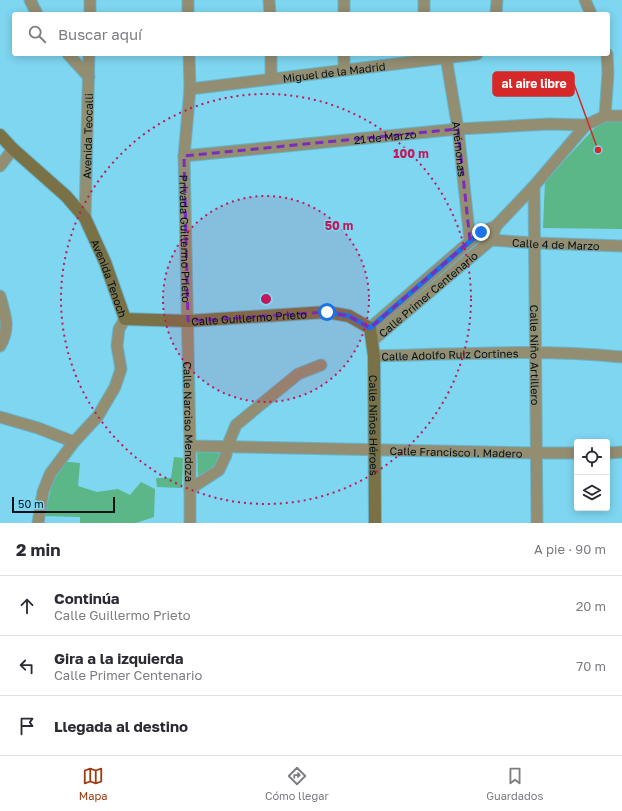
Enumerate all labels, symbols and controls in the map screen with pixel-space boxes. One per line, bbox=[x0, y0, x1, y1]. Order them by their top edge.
search box bbox=[12, 12, 610, 56]
icon: search bbox=[26, 23, 48, 45]
text: Buscar aquí bbox=[58, 25, 142, 43]
street label: Miguel de la Madrid bbox=[282, 59, 386, 84]
callout: al aire libre bbox=[493, 72, 574, 96]
text: al aire libre bbox=[501, 76, 567, 91]
street label: Avenida Teocalli bbox=[79, 93, 95, 179]
street label: Anémonas bbox=[450, 120, 470, 177]
street label: 21 de Marzo bbox=[353, 127, 417, 146]
text: 100 m bbox=[393, 146, 429, 161]
street label: Privada Guillermo Prieto bbox=[178, 174, 194, 303]
text: 50 m bbox=[325, 218, 353, 233]
route end bbox=[472, 223, 490, 241]
street label: Calle 4 de Marzo bbox=[512, 235, 600, 252]
street label: Avenida Tenoch bbox=[89, 237, 130, 319]
street label: Calle Primer Centenario bbox=[376, 248, 480, 339]
centre of rings bbox=[259, 292, 273, 306]
route start bbox=[318, 303, 336, 321]
street label: Calle Niño Artillero bbox=[529, 305, 542, 406]
street label: Calle Guillermo Prieto bbox=[191, 307, 308, 327]
street label: Calle Adolfo Ruiz Cortines bbox=[381, 346, 519, 362]
street label: Calle Narciso Mendoza bbox=[182, 361, 197, 482]
street label: Calle Niños Héroes bbox=[368, 375, 381, 476]
map controls bbox=[574, 439, 610, 511]
button: locate bbox=[574, 439, 610, 475]
street label: Calle Francisco I. Madero bbox=[389, 444, 523, 459]
button: layers bbox=[574, 475, 610, 511]
scale bar bbox=[12, 495, 115, 514]
text: 50 m bbox=[18, 497, 44, 510]
text: 2 min bbox=[16, 539, 60, 560]
text: A pie · 90 m bbox=[534, 541, 606, 557]
text: Continúa bbox=[54, 589, 120, 607]
icon: ahead bbox=[16, 595, 38, 617]
text: 20 m bbox=[576, 598, 606, 614]
text: Calle Guillermo Prieto bbox=[54, 607, 191, 623]
text: Gira a la izquierda bbox=[54, 649, 184, 667]
icon: left bbox=[16, 655, 38, 677]
text: 70 m bbox=[576, 658, 606, 674]
text: Calle Primer Centenario bbox=[54, 667, 202, 683]
icon: arrive bbox=[16, 715, 38, 737]
text: Llegada al destino bbox=[54, 717, 188, 735]
tab: Mapa bbox=[79, 765, 107, 802]
tab: Cómo llegar bbox=[265, 765, 329, 802]
tab: Guardados bbox=[486, 765, 543, 802]

